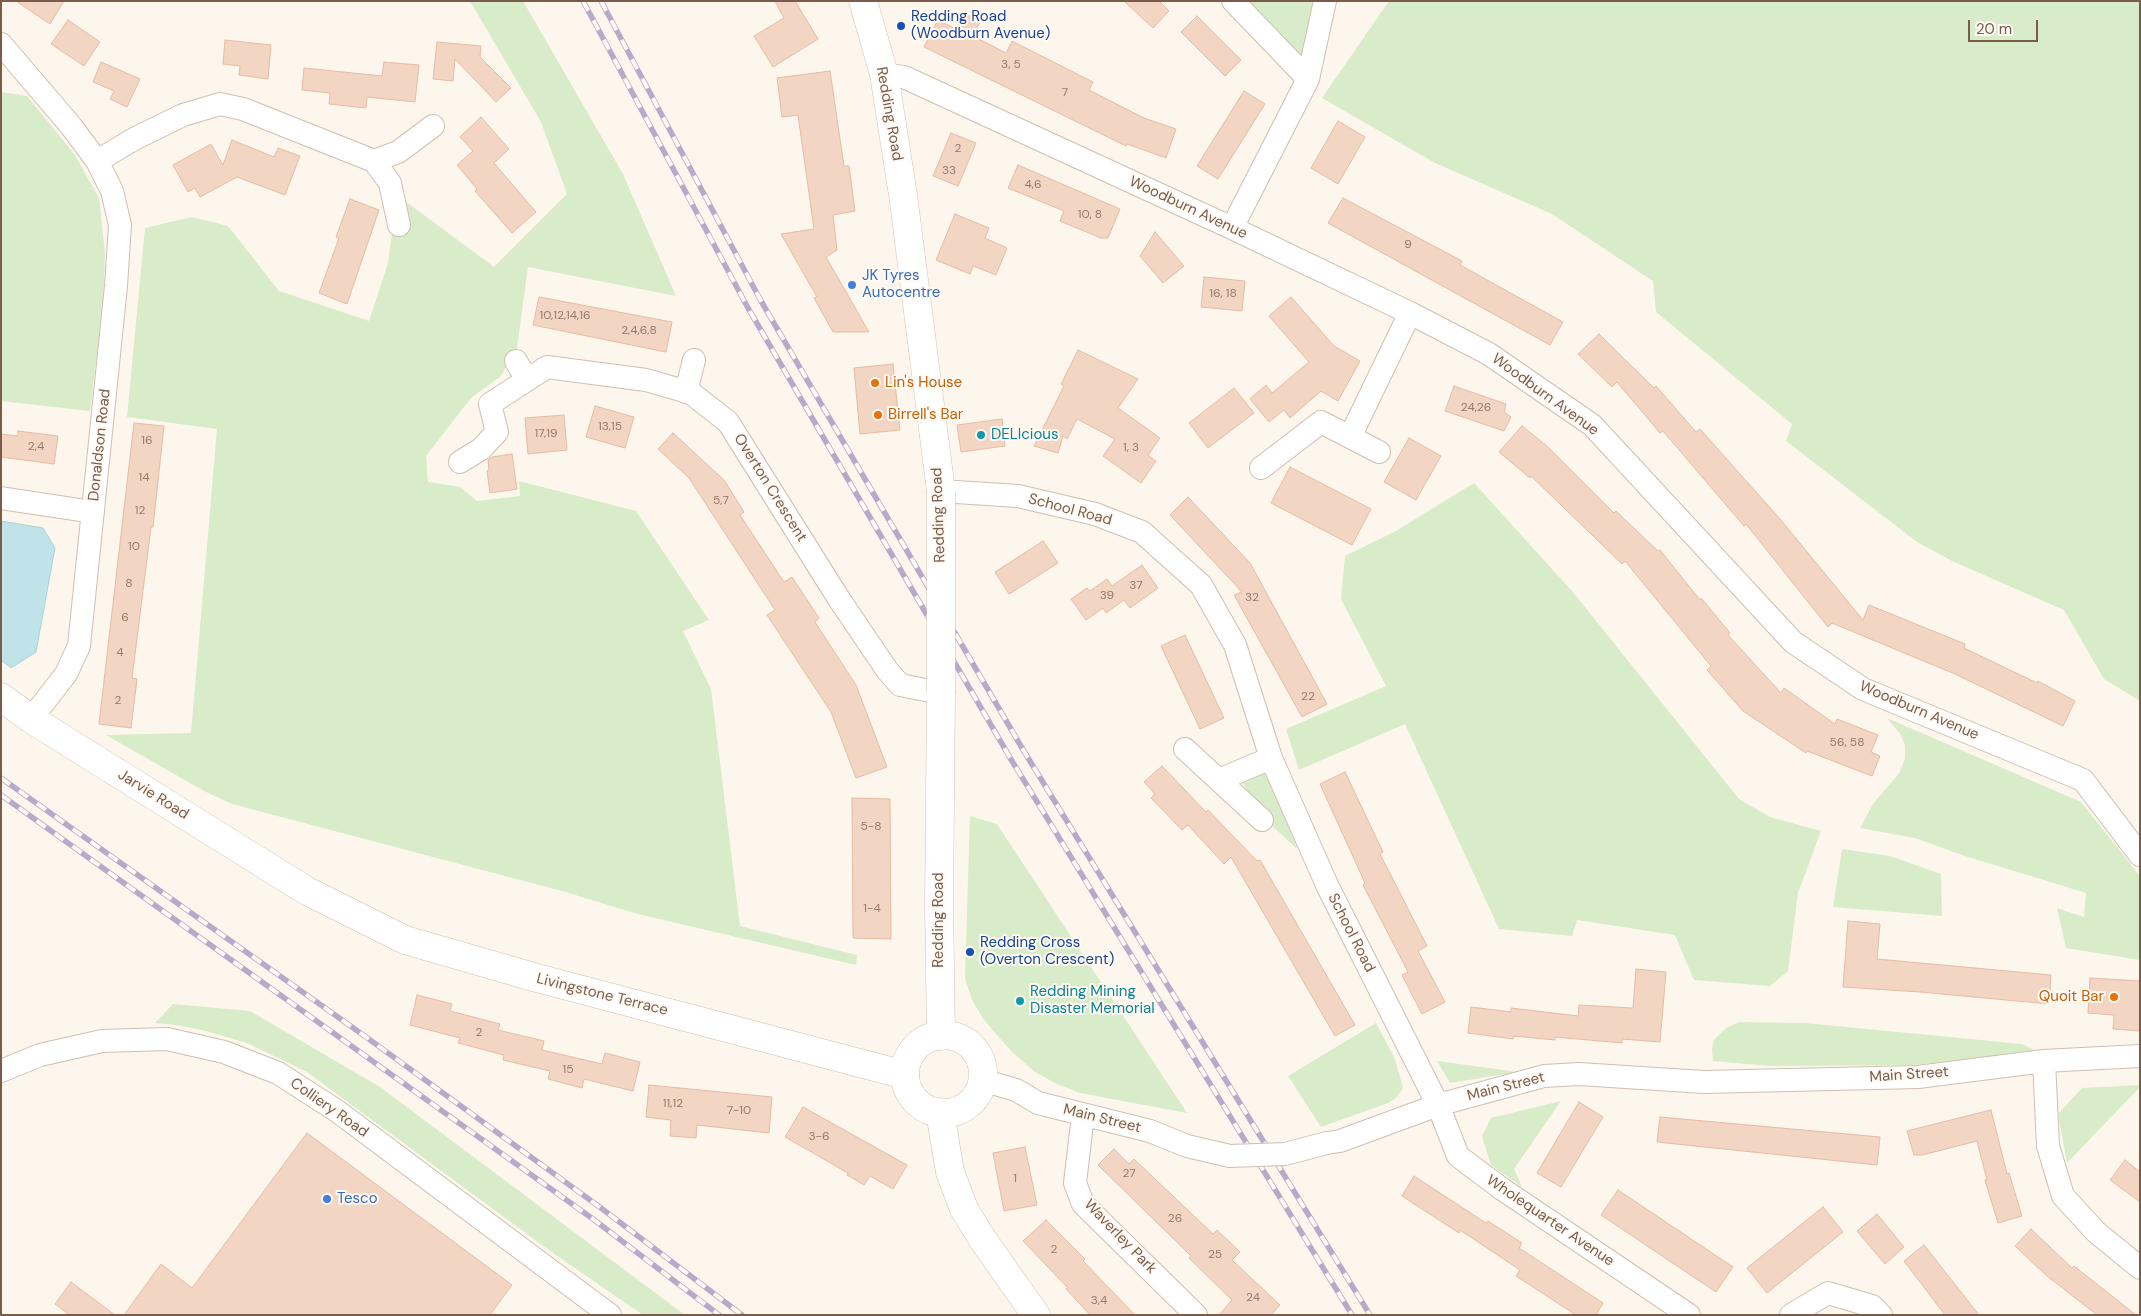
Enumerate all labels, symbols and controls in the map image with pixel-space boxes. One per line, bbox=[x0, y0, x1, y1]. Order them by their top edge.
place label: Redding Road (Woodburn Avenue) bbox=[911, 8, 1050, 43]
scale bar bbox=[1971, 10, 2041, 42]
text: 20 m bbox=[1976, 19, 2012, 39]
marker: Redding Road (Woodburn Avenue) bbox=[895, 20, 907, 32]
house number: 3, 5 bbox=[1001, 58, 1021, 72]
street label: Redding Road bbox=[872, 66, 906, 162]
house number: 7 bbox=[1062, 86, 1068, 100]
house number: 2 bbox=[955, 142, 961, 156]
house number: 33 bbox=[942, 164, 956, 178]
street label: Woodburn Avenue bbox=[1126, 173, 1250, 243]
house number: 4,6 bbox=[1024, 178, 1042, 192]
house number: 10, 8 bbox=[1078, 208, 1102, 222]
house number: 9 bbox=[1404, 238, 1412, 252]
place label: JK Tyres Autocentre bbox=[862, 267, 940, 302]
marker: JK Tyres Autocentre bbox=[846, 279, 858, 291]
house number: 16, 18 bbox=[1209, 287, 1237, 301]
house number: 10,12,14,16 bbox=[539, 309, 591, 323]
house number: 2,4,6,8 bbox=[621, 324, 657, 338]
street label: Woodburn Avenue bbox=[1488, 350, 1602, 440]
place label: Lin's House bbox=[885, 374, 962, 392]
marker: Lin's House bbox=[869, 377, 881, 389]
street label: Donaldson Road bbox=[85, 388, 115, 502]
house number: 24,26 bbox=[1461, 401, 1491, 415]
place label: Birrell's Bar bbox=[888, 406, 963, 424]
marker: Birrell's Bar bbox=[872, 409, 884, 421]
house number: 13,15 bbox=[598, 420, 622, 434]
place label: DELIcious bbox=[991, 426, 1058, 444]
house number: 17,19 bbox=[534, 427, 558, 441]
marker: DELIcious bbox=[975, 429, 987, 441]
street label: Overton Crescent bbox=[730, 431, 810, 545]
house number: 16 bbox=[141, 434, 153, 448]
house number: 2,4 bbox=[28, 440, 44, 454]
house number: 1, 3 bbox=[1123, 441, 1139, 455]
street label: Redding Road bbox=[928, 467, 950, 563]
house number: 14 bbox=[138, 471, 150, 485]
street label: School Road bbox=[1026, 490, 1114, 530]
house number: 5,7 bbox=[713, 494, 729, 508]
house number: 12 bbox=[135, 504, 145, 518]
house number: 10 bbox=[128, 540, 140, 554]
house number: 8 bbox=[125, 577, 133, 591]
house number: 37 bbox=[1129, 579, 1143, 593]
house number: 39 bbox=[1100, 589, 1114, 603]
house number: 32 bbox=[1245, 591, 1259, 605]
house number: 6 bbox=[121, 611, 129, 625]
house number: 4 bbox=[116, 646, 124, 660]
street label: Woodburn Avenue bbox=[1857, 678, 1981, 744]
house number: 22 bbox=[1301, 690, 1315, 704]
house number: 2 bbox=[115, 694, 121, 708]
house number: 56, 58 bbox=[1830, 736, 1864, 750]
street label: Jarvie Road bbox=[114, 766, 192, 824]
house number: 5-8 bbox=[860, 820, 882, 834]
street label: Redding Road bbox=[930, 872, 948, 968]
street label: School Road bbox=[1323, 891, 1379, 975]
house number: 1-4 bbox=[863, 902, 881, 916]
place label: Redding Cross (Overton Crescent) bbox=[980, 934, 1114, 969]
marker: Redding Cross (Overton Crescent) bbox=[964, 946, 976, 958]
street label: Livingstone Terrace bbox=[534, 970, 670, 1020]
place label: Redding Mining Disaster Memorial bbox=[1030, 983, 1155, 1018]
place label: Quoit Bar bbox=[2039, 988, 2104, 1006]
marker: Quoit Bar bbox=[2108, 991, 2120, 1003]
marker: Redding Mining Disaster Memorial bbox=[1014, 995, 1026, 1007]
house number: 2 bbox=[476, 1026, 482, 1040]
house number: 15 bbox=[562, 1063, 574, 1077]
street label: Main Street bbox=[1869, 1063, 1949, 1087]
street label: Main Street bbox=[1465, 1069, 1547, 1105]
street label: Colliery Road bbox=[286, 1074, 372, 1142]
house number: 11,12 bbox=[663, 1097, 683, 1111]
street label: Main Street bbox=[1061, 1101, 1143, 1137]
house number: 7-10 bbox=[727, 1104, 751, 1118]
house number: 3-6 bbox=[808, 1130, 830, 1144]
house number: 27 bbox=[1122, 1167, 1136, 1181]
house number: 1 bbox=[1013, 1172, 1017, 1186]
street label: Wholequarter Avenue bbox=[1483, 1172, 1617, 1270]
place label: Tesco bbox=[337, 1190, 378, 1208]
marker: Tesco bbox=[321, 1193, 333, 1205]
street label: Waverley Park bbox=[1080, 1196, 1160, 1278]
house number: 26 bbox=[1168, 1212, 1182, 1226]
house number: 2 bbox=[1051, 1243, 1057, 1257]
house number: 25 bbox=[1208, 1248, 1222, 1262]
house number: 24 bbox=[1246, 1291, 1260, 1305]
house number: 3,4 bbox=[1091, 1294, 1107, 1308]

